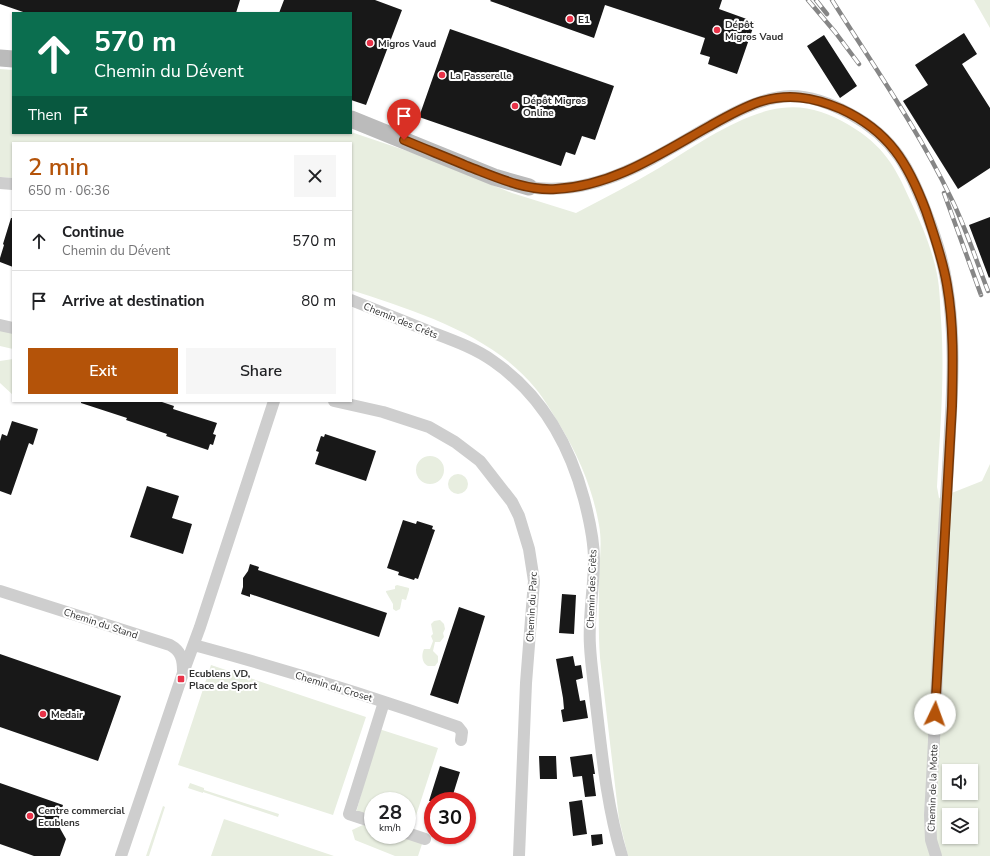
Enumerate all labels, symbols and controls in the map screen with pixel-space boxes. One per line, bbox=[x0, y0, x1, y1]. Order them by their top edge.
place label: E1 bbox=[578, 13, 590, 27]
marker: E1 bbox=[565, 14, 575, 24]
place label: Dépôt Migros Vaud bbox=[725, 18, 783, 44]
text: 570 m bbox=[94, 23, 177, 61]
marker: Dépôt Migros Vaud bbox=[712, 25, 722, 35]
icon: ahead bbox=[28, 28, 80, 80]
place label: Migros Vaud bbox=[378, 37, 436, 51]
marker: Migros Vaud bbox=[365, 38, 375, 48]
text: Chemin du Dévent bbox=[94, 59, 244, 83]
place label: La Passerelle bbox=[450, 69, 512, 83]
marker: La Passerelle bbox=[437, 70, 447, 80]
place label: Dépôt Migros Online bbox=[523, 94, 586, 120]
pin bbox=[387, 99, 421, 140]
marker: Dépôt Migros Online bbox=[510, 101, 520, 111]
icon: arrive bbox=[70, 104, 92, 126]
text: Then bbox=[28, 105, 62, 125]
icon: arrive bbox=[393, 105, 415, 127]
text: 2 min bbox=[28, 151, 89, 183]
button: close bbox=[294, 155, 336, 197]
text: 650 m · 06:36 bbox=[28, 182, 110, 200]
text: Continue bbox=[62, 222, 124, 242]
icon: ahead bbox=[28, 230, 50, 252]
text: 570 m bbox=[292, 231, 336, 251]
text: Chemin du Dévent bbox=[62, 242, 170, 260]
icon: arrive bbox=[28, 290, 50, 312]
text: Arrive at destination bbox=[62, 291, 205, 311]
text: 80 m bbox=[301, 291, 336, 311]
street label: Chemin des Crêts bbox=[361, 300, 440, 342]
button: Exit bbox=[28, 348, 178, 394]
button: Share bbox=[186, 348, 336, 394]
street label: Chemin des Crêts bbox=[584, 549, 600, 629]
street label: Chemin du Parc bbox=[523, 571, 541, 643]
street label: Chemin du Stand bbox=[62, 605, 140, 643]
place label: Ecublens VD, Place de Sport bbox=[189, 667, 257, 693]
street label: Chemin du Croset bbox=[293, 669, 375, 706]
marker: Ecublens VD, Place de Sport bbox=[176, 674, 186, 684]
position arrow bbox=[914, 693, 956, 735]
place label: Medair bbox=[51, 708, 83, 722]
marker: Medair bbox=[38, 709, 48, 719]
street label: Chemin de la Motte bbox=[924, 744, 942, 832]
map controls bbox=[942, 764, 978, 844]
button: sound bbox=[942, 764, 978, 800]
speed limit sign: 30 bbox=[424, 792, 476, 844]
text: 28 bbox=[378, 799, 402, 826]
place label: Centre commercial Ecublens bbox=[38, 804, 125, 830]
button: layers bbox=[942, 808, 978, 844]
marker: Centre commercial Ecublens bbox=[25, 811, 35, 821]
text: km/h bbox=[379, 821, 401, 835]

